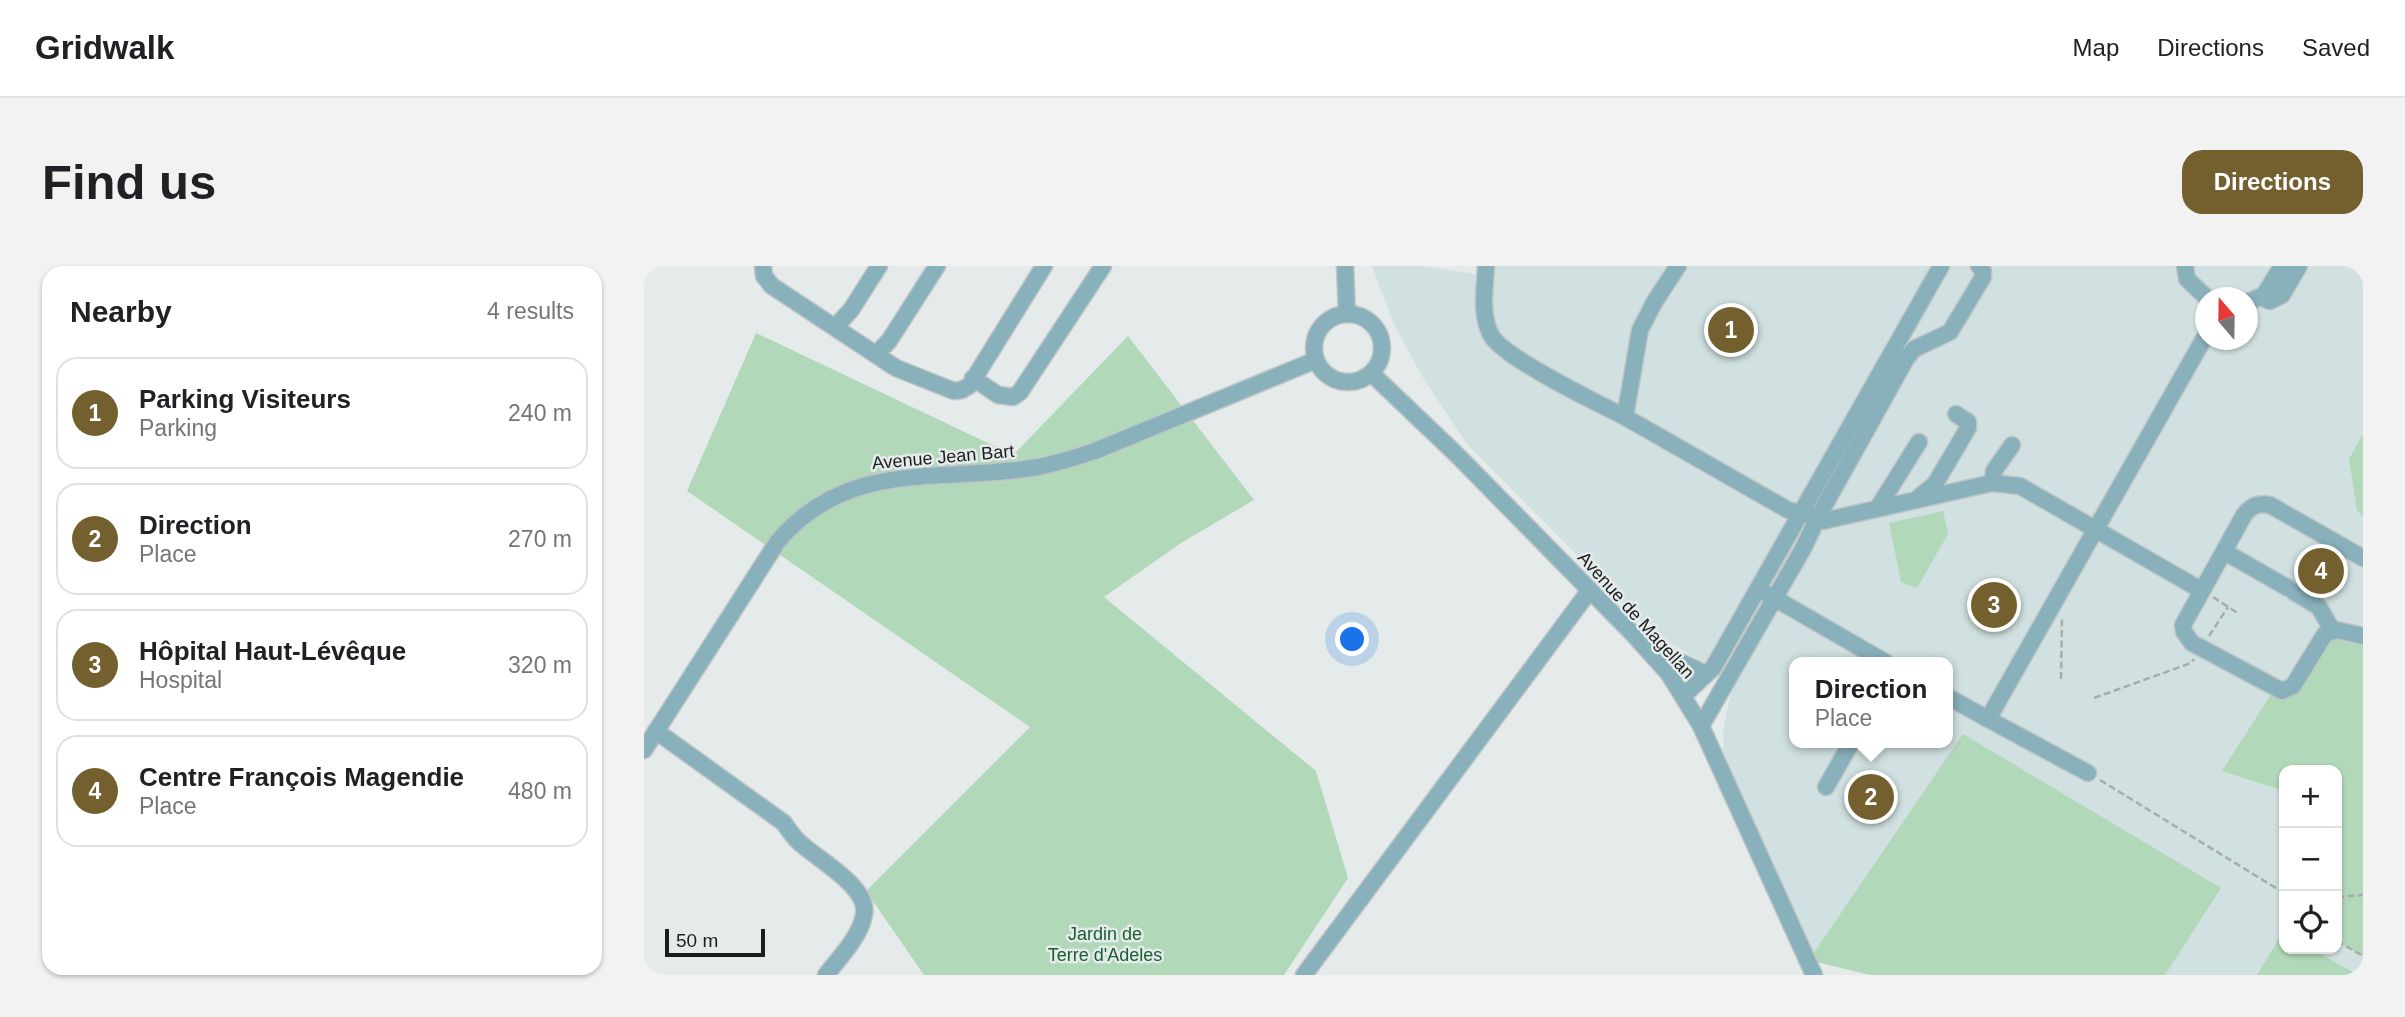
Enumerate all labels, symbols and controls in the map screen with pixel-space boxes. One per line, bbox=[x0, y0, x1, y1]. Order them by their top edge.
text: Gridwalk bbox=[35, 29, 174, 66]
text: Map bbox=[2073, 34, 2119, 61]
text: Directions bbox=[2157, 34, 2264, 61]
text: Saved bbox=[2302, 34, 2370, 61]
button: Directions bbox=[2182, 150, 2363, 214]
text: Find us bbox=[42, 155, 216, 209]
north arrow bbox=[2195, 287, 2258, 350]
text: Nearby bbox=[70, 295, 172, 328]
text: 4 results bbox=[487, 298, 574, 324]
pin: 1 bbox=[1708, 304, 1754, 356]
text: Parking Visiteurs bbox=[139, 384, 351, 414]
text: 1 bbox=[89, 400, 101, 426]
text: 240 m bbox=[508, 400, 572, 426]
text: Parking bbox=[139, 415, 217, 441]
street label: Avenue Jean Bart bbox=[871, 441, 1015, 473]
text: Direction bbox=[139, 510, 252, 540]
text: 2 bbox=[89, 526, 101, 552]
text: 270 m bbox=[508, 526, 572, 552]
text: Place bbox=[139, 541, 197, 567]
pin: 4 bbox=[2298, 545, 2344, 597]
street label: Avenue de Magellan bbox=[1574, 547, 1698, 683]
pin: 3 bbox=[1971, 579, 2017, 631]
your location bbox=[1335, 622, 1369, 656]
text: Hôpital Haut-Lévêque bbox=[139, 636, 406, 666]
text: 3 bbox=[89, 652, 101, 678]
text: 320 m bbox=[508, 652, 572, 678]
popup bbox=[1789, 657, 1953, 748]
text: Hospital bbox=[139, 667, 222, 693]
text: Direction bbox=[1815, 674, 1927, 704]
text: Place bbox=[1815, 705, 1872, 731]
text: Centre François Magendie bbox=[139, 762, 464, 792]
map controls bbox=[2279, 765, 2342, 954]
button: + bbox=[2279, 765, 2342, 828]
pin: 2 bbox=[1848, 771, 1894, 823]
text: 4 bbox=[89, 778, 101, 804]
text: 480 m bbox=[508, 778, 572, 804]
text: Place bbox=[139, 793, 197, 819]
button: − bbox=[2279, 828, 2342, 891]
button: locate bbox=[2279, 891, 2342, 954]
park label: Jardin de Terre d'Adeles bbox=[1048, 924, 1162, 965]
scale bar bbox=[665, 926, 765, 958]
text: 50 m bbox=[676, 930, 718, 951]

